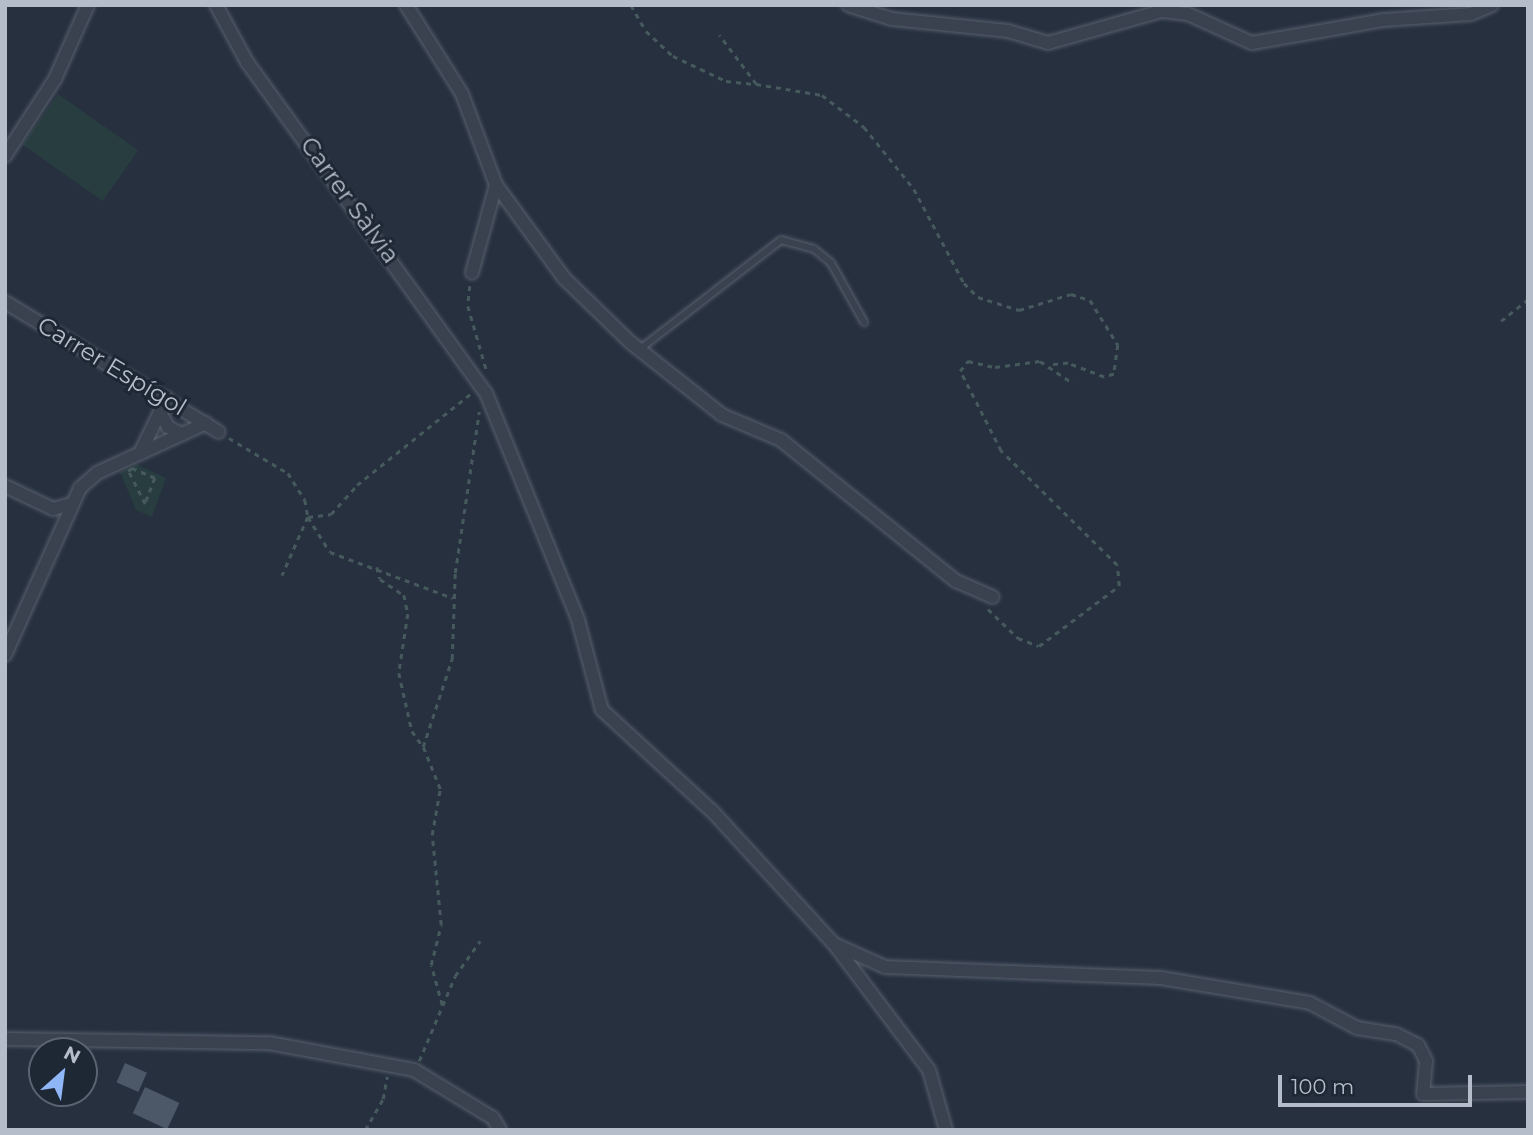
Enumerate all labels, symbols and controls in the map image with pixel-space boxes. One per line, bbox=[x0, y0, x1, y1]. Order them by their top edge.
street label: Carrer Sàlvia bbox=[295, 131, 405, 269]
street label: Carrer Espígol bbox=[32, 310, 192, 422]
north arrow bbox=[28, 1037, 98, 1107]
text: N bbox=[60, 1041, 84, 1069]
scale bar bbox=[1281, 1062, 1475, 1106]
text: 100 m bbox=[1291, 1074, 1354, 1099]

